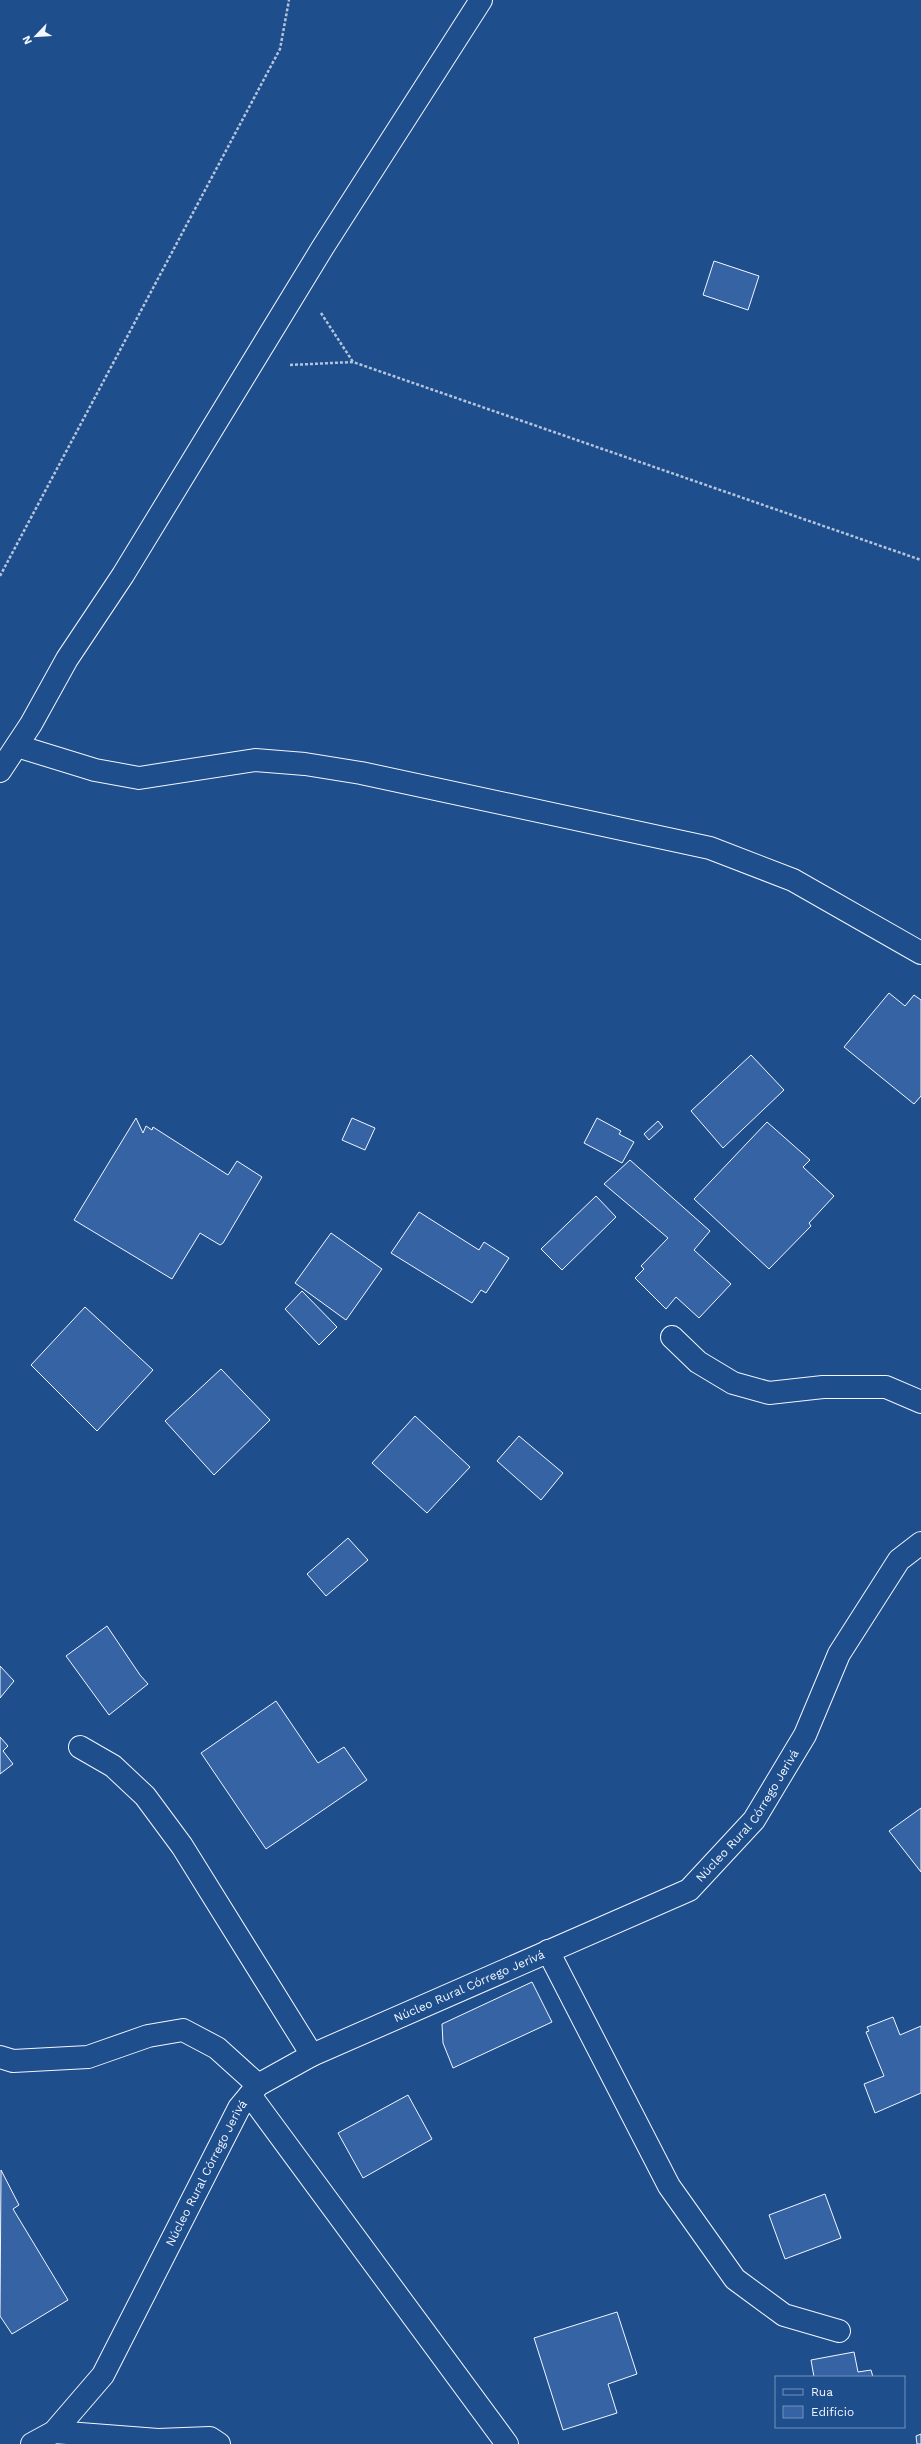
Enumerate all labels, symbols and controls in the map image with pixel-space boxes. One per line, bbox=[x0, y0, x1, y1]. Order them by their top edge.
north arrow bbox=[16, 16, 56, 56]
text: N bbox=[20, 34, 35, 46]
street label: Núcleo Rural Córrego Jerivá bbox=[693, 1747, 802, 1885]
street label: Núcleo Rural Córrego Jerivá bbox=[392, 1947, 547, 2025]
street label: Núcleo Rural Córrego Jerivá bbox=[163, 2097, 250, 2249]
legend bbox=[775, 2376, 905, 2428]
text: Rua bbox=[811, 2385, 833, 2399]
text: Edifício bbox=[811, 2405, 854, 2419]

